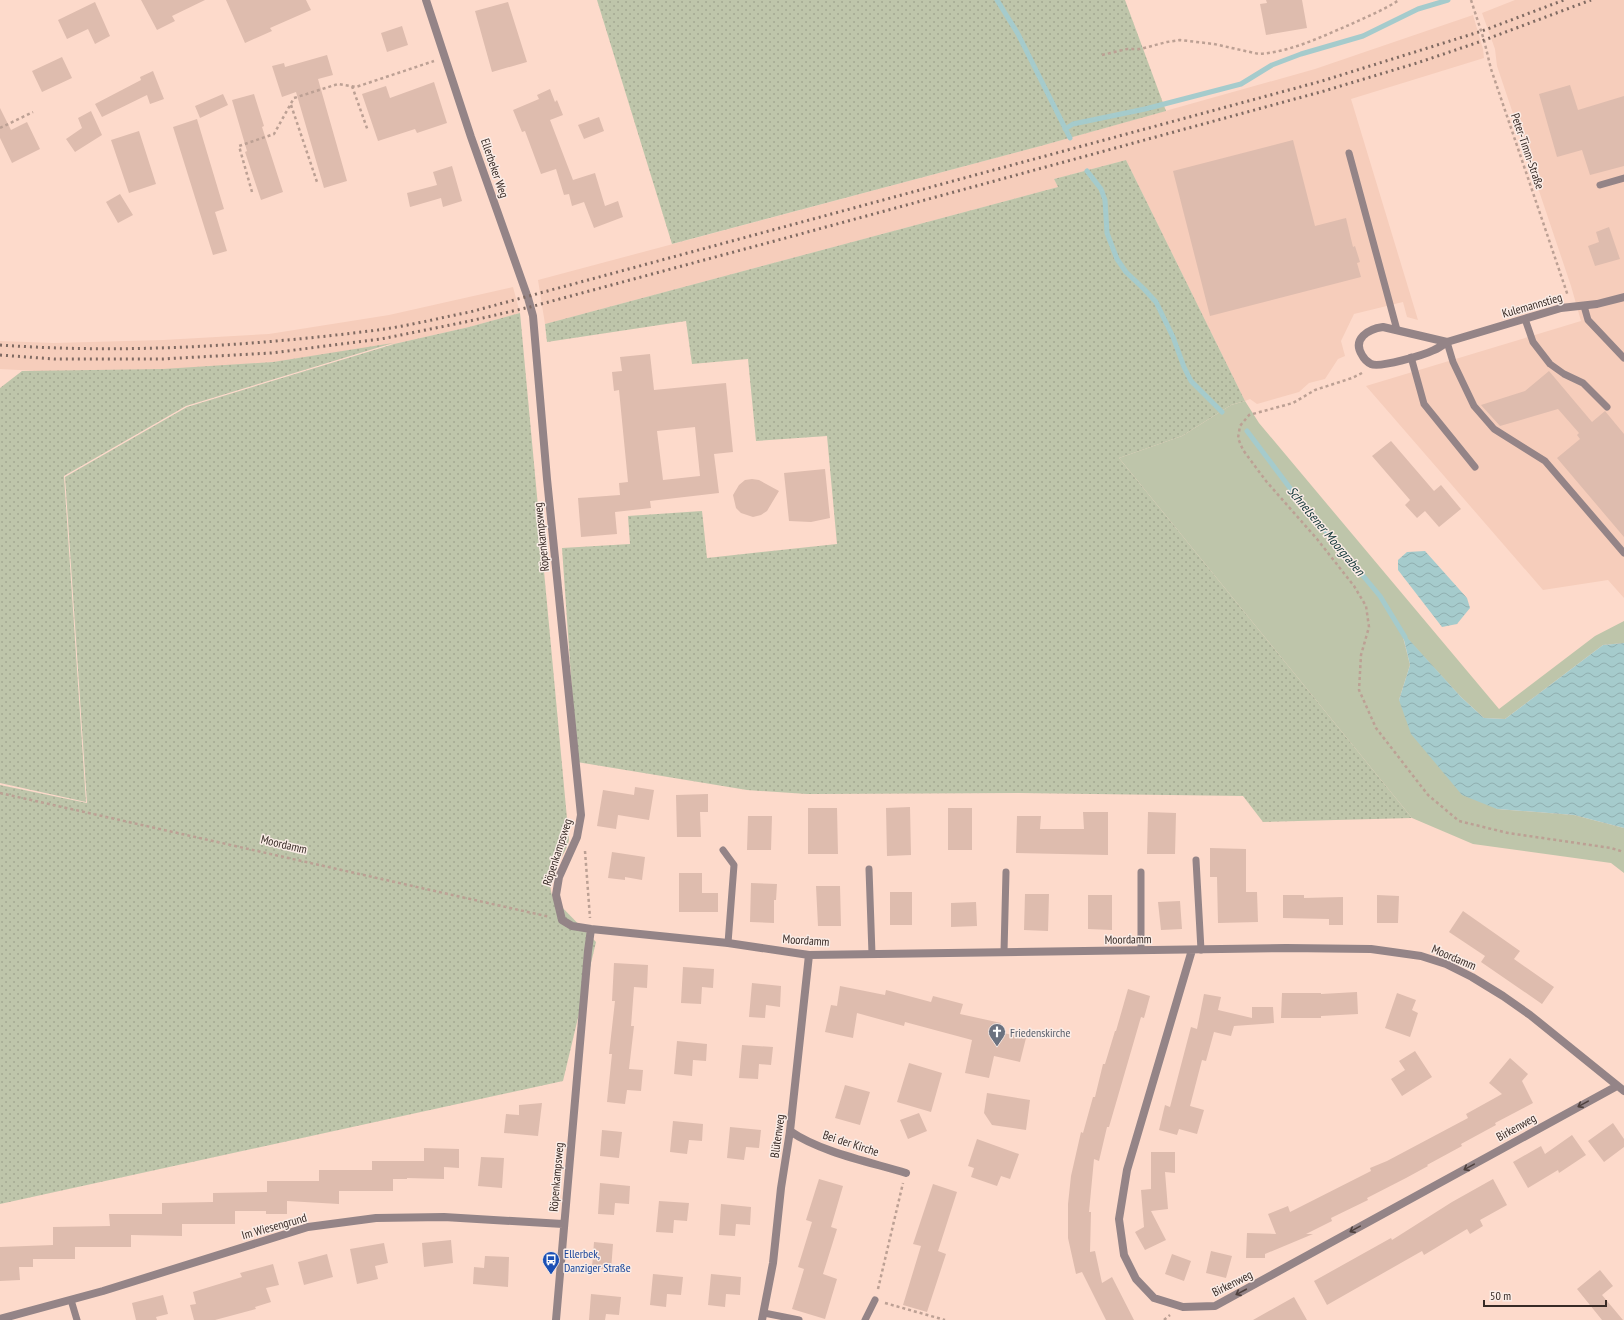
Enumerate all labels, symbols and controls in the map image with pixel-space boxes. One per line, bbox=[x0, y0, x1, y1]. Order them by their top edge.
street label: Peter-Timm-Straße bbox=[1508, 111, 1548, 191]
street label: Ellerbeker Weg bbox=[478, 136, 512, 200]
street label: Kulemannstieg bbox=[1500, 289, 1564, 321]
water label: Schnelsener Moorgraben bbox=[1284, 483, 1369, 580]
street label: Röpenkampsweg bbox=[530, 502, 552, 572]
street label: Röpenkampsweg bbox=[539, 817, 575, 887]
street label: Moordamm bbox=[259, 831, 309, 857]
street label: Moordamm bbox=[782, 931, 830, 949]
street label: Moordamm bbox=[1104, 931, 1152, 947]
street label: Moordamm bbox=[1429, 941, 1479, 973]
church icon: Friedenskirche bbox=[987, 1022, 1007, 1047]
place label: Friedenskirche bbox=[1010, 1025, 1070, 1040]
one-way arrow bbox=[1577, 1101, 1589, 1109]
street label: Birkenweg bbox=[1493, 1110, 1539, 1144]
street label: Blütenweg bbox=[767, 1113, 787, 1159]
street label: Bei der Kirche bbox=[821, 1127, 881, 1159]
street label: Röpenkampsweg bbox=[546, 1142, 566, 1212]
one-way arrow bbox=[1463, 1164, 1475, 1171]
street label: Im Wiesengrund bbox=[240, 1210, 308, 1242]
one-way arrow bbox=[1349, 1226, 1361, 1234]
place label: Ellerbek, Danziger Straße bbox=[564, 1246, 631, 1275]
bus stop icon: Ellerbek, Danziger Straße bbox=[541, 1250, 561, 1275]
street label: Birkenweg bbox=[1209, 1266, 1255, 1300]
scale bar bbox=[1484, 1282, 1606, 1308]
text: 50 m bbox=[1490, 1288, 1511, 1303]
one-way arrow bbox=[1236, 1289, 1248, 1297]

